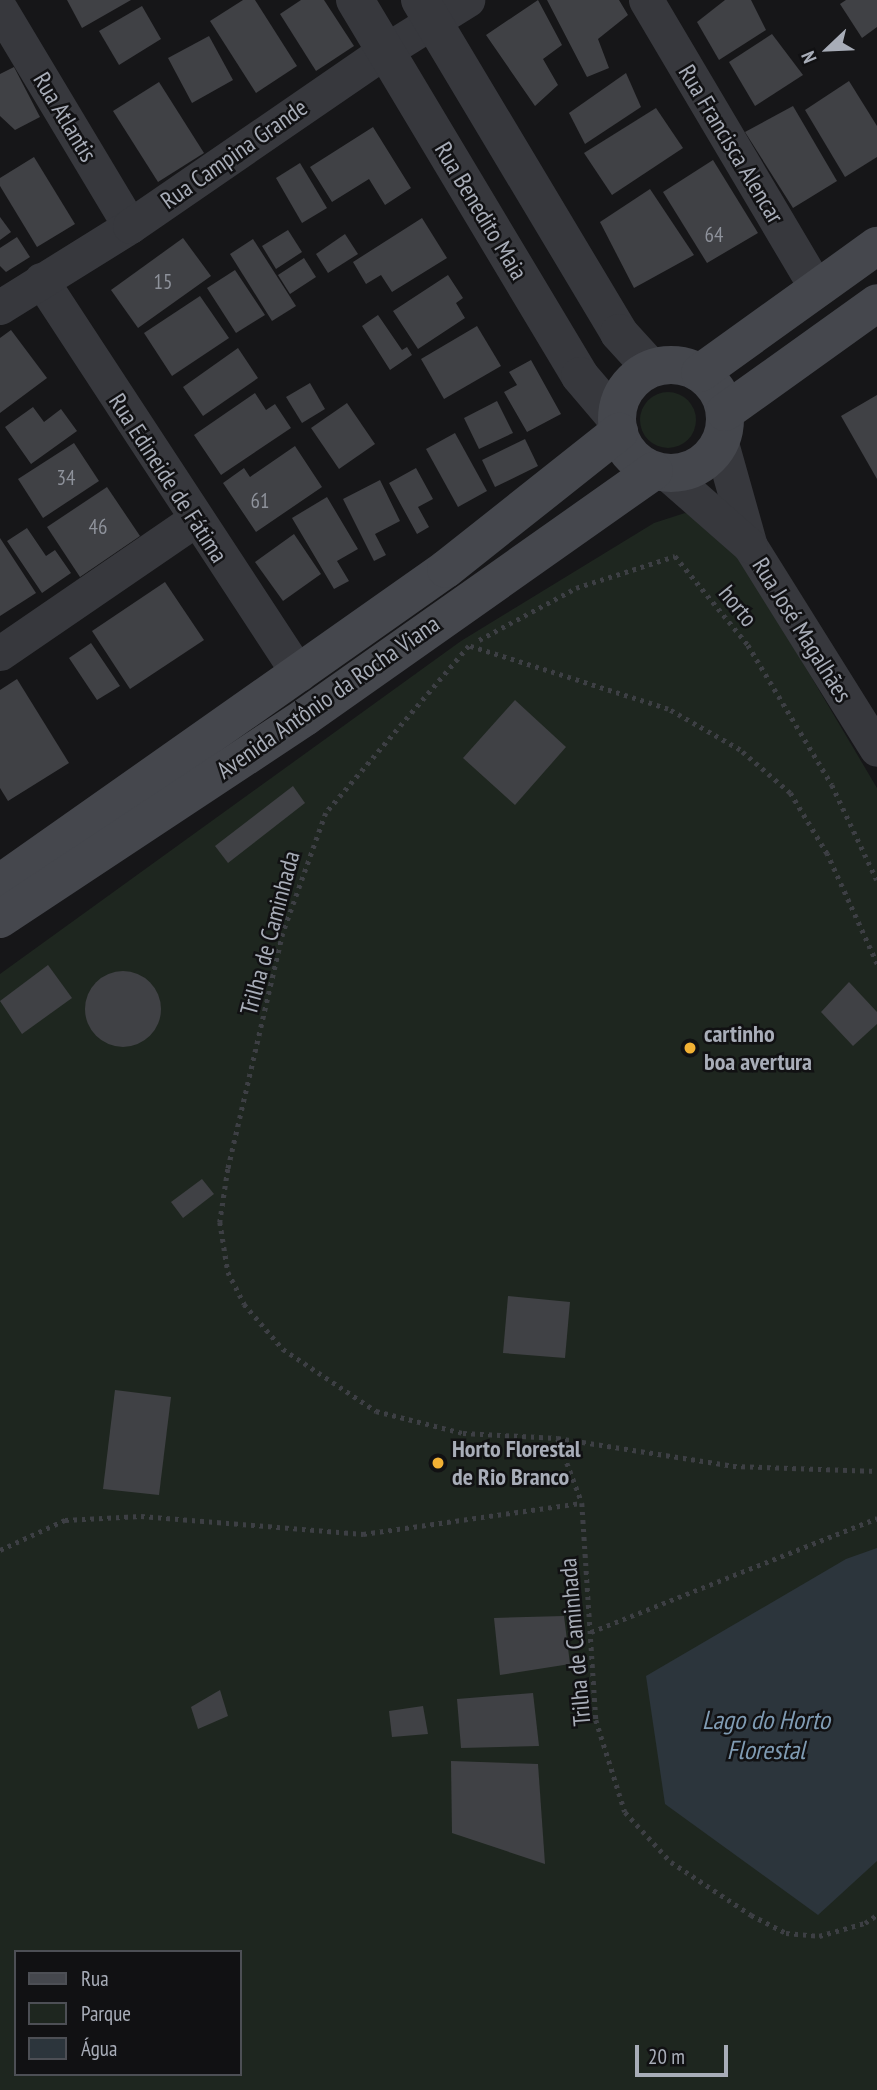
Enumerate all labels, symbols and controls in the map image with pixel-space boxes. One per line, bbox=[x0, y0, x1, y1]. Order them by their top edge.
north arrow bbox=[793, 14, 863, 84]
text: N bbox=[796, 48, 822, 67]
street label: Rua Francisca Alencar bbox=[672, 59, 790, 229]
street label: Rua Atlantis bbox=[27, 67, 103, 167]
street label: Rua Campina Grande bbox=[155, 93, 313, 215]
street label: Rua Benedito Maia bbox=[429, 137, 533, 285]
house number: 64 bbox=[705, 222, 723, 248]
house number: 15 bbox=[154, 269, 172, 295]
street label: Rua Edineide de Fátima bbox=[103, 388, 233, 568]
house number: 34 bbox=[57, 465, 75, 491]
house number: 61 bbox=[251, 488, 269, 514]
house number: 46 bbox=[89, 514, 107, 540]
street label: Rua José Magalhães bbox=[746, 553, 858, 707]
street label: horto bbox=[713, 580, 763, 632]
street label: Avenida Antônio da Rocha Viana bbox=[211, 609, 445, 785]
street label: Trilha de Caminhada bbox=[234, 848, 306, 1018]
place label: cartinho boa avertura bbox=[704, 1020, 812, 1076]
marker: cartinho boa avertura bbox=[682, 1040, 698, 1056]
place label: Horto Florestal de Rio Branco bbox=[452, 1435, 581, 1491]
marker: Horto Florestal de Rio Branco bbox=[430, 1455, 446, 1471]
street label: Trilha de Caminhada bbox=[553, 1557, 597, 1727]
water label: Lago do Horto Florestal bbox=[702, 1704, 830, 1766]
legend bbox=[14, 1950, 242, 2076]
text: Rua bbox=[81, 1965, 109, 1992]
text: Parque bbox=[81, 2000, 131, 2027]
scale bar bbox=[639, 2030, 732, 2074]
text: Água bbox=[81, 2035, 117, 2062]
text: 20 m bbox=[648, 2043, 685, 2070]

